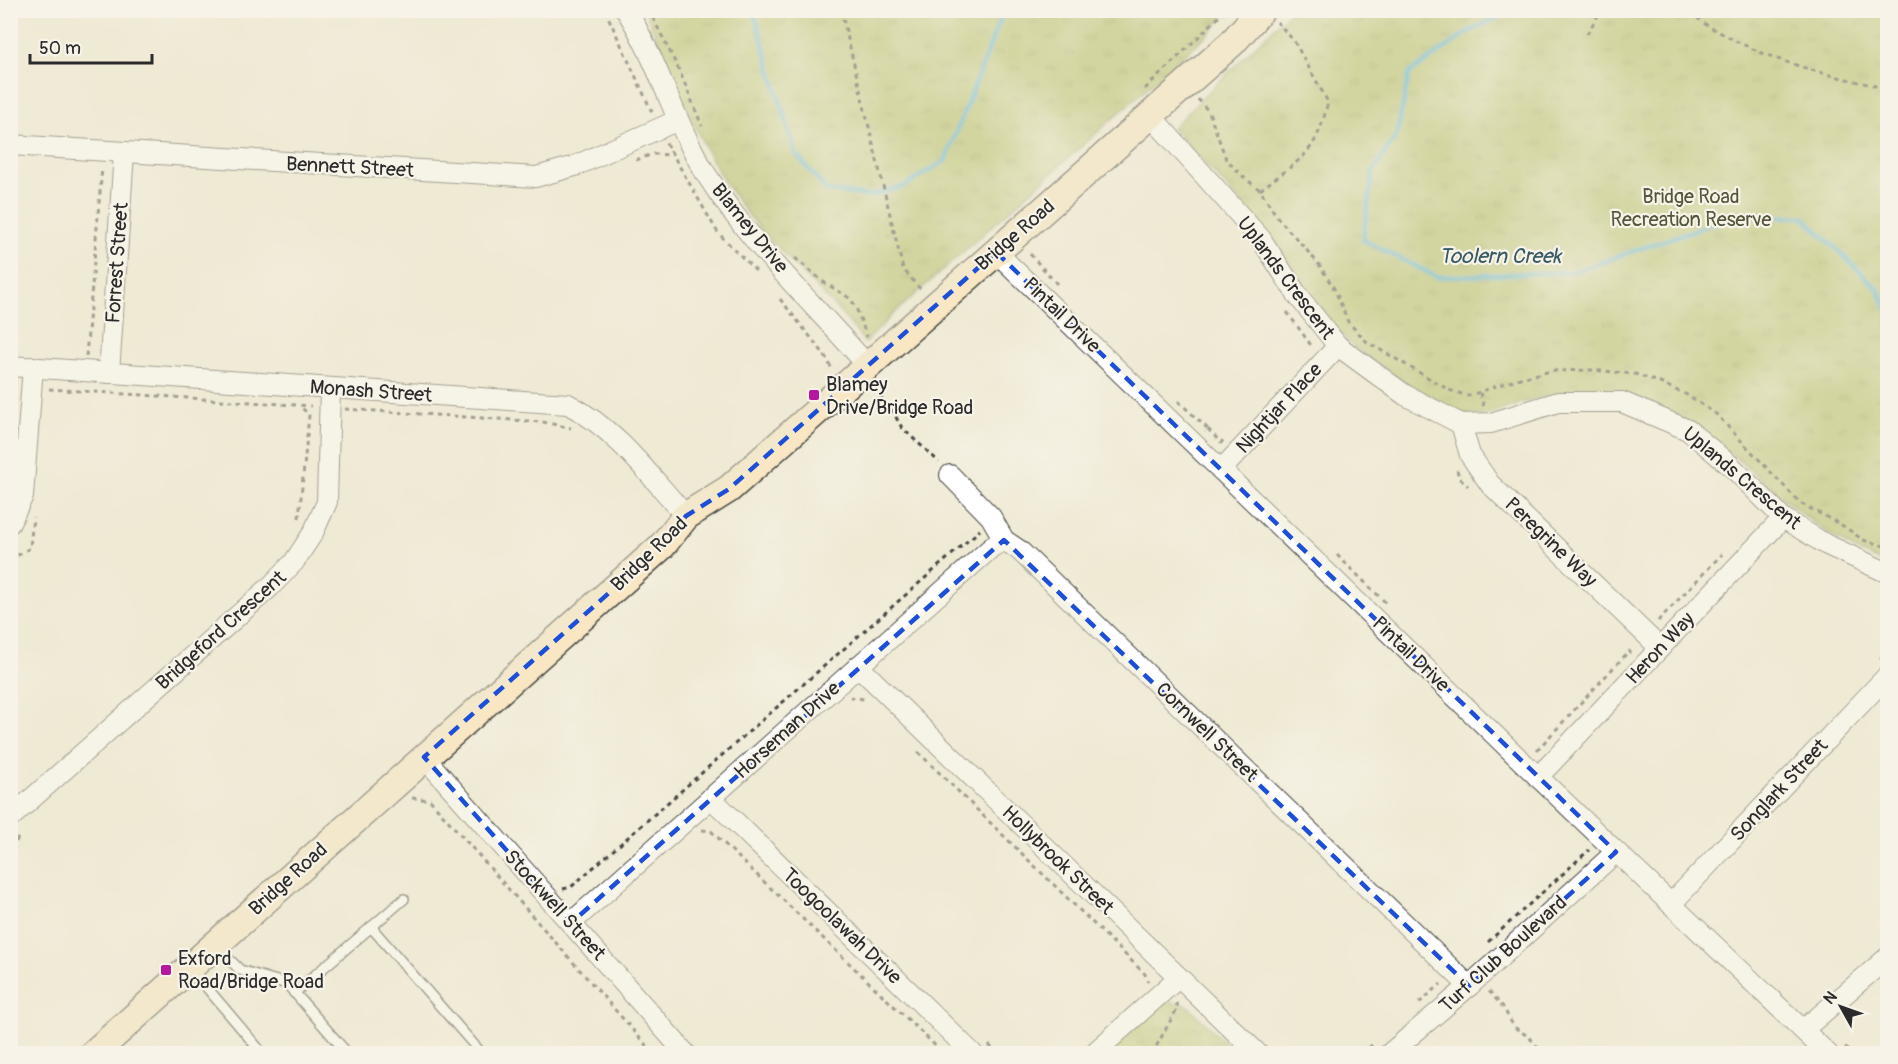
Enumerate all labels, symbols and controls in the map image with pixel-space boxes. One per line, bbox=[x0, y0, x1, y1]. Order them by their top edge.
scale bar bbox=[30, 27, 152, 65]
text: 50 m bbox=[39, 37, 81, 60]
street label: Bennett Street bbox=[285, 151, 415, 183]
street label: Blamey Drive bbox=[706, 178, 794, 278]
park label: Bridge Road Recreation Reserve bbox=[1611, 184, 1772, 232]
street label: Bridge Road bbox=[970, 194, 1060, 276]
street label: Forrest Street bbox=[100, 201, 134, 324]
street label: Uplands Crescent bbox=[1232, 212, 1341, 345]
water label: Toolern Creek bbox=[1439, 243, 1563, 270]
street label: Pintail Drive bbox=[1018, 272, 1106, 358]
street label: Nightjar Place bbox=[1231, 357, 1328, 459]
place label: Blamey Drive/Bridge Road bbox=[826, 372, 973, 420]
street label: Monash Street bbox=[309, 374, 434, 408]
marker: Blamey Drive/Bridge Road bbox=[807, 388, 821, 402]
street label: Uplands Crescent bbox=[1678, 421, 1807, 535]
street label: Peregrine Way bbox=[1500, 492, 1603, 592]
street label: Bridge Road bbox=[605, 511, 693, 597]
street label: Bridgeford Crescent bbox=[151, 564, 292, 695]
street label: Heron Way bbox=[1620, 606, 1700, 689]
street label: Pintail Drive bbox=[1367, 611, 1455, 697]
street label: Horseman Drive bbox=[729, 676, 845, 784]
street label: Cornwell Street bbox=[1150, 677, 1264, 788]
street label: Songlark Street bbox=[1725, 733, 1834, 847]
street label: Hollybrook Street bbox=[997, 800, 1120, 920]
street label: Bridge Road bbox=[243, 837, 333, 921]
street label: Stockwell Street bbox=[499, 844, 612, 966]
street label: Toogoolawah Drive bbox=[777, 863, 907, 989]
street label: Turf Club Boulevard bbox=[1434, 890, 1572, 1018]
place label: Exford Road/Bridge Road bbox=[178, 946, 324, 994]
marker: Exford Road/Bridge Road bbox=[159, 963, 173, 977]
north arrow bbox=[1811, 977, 1871, 1037]
text: N bbox=[1819, 987, 1842, 1009]

